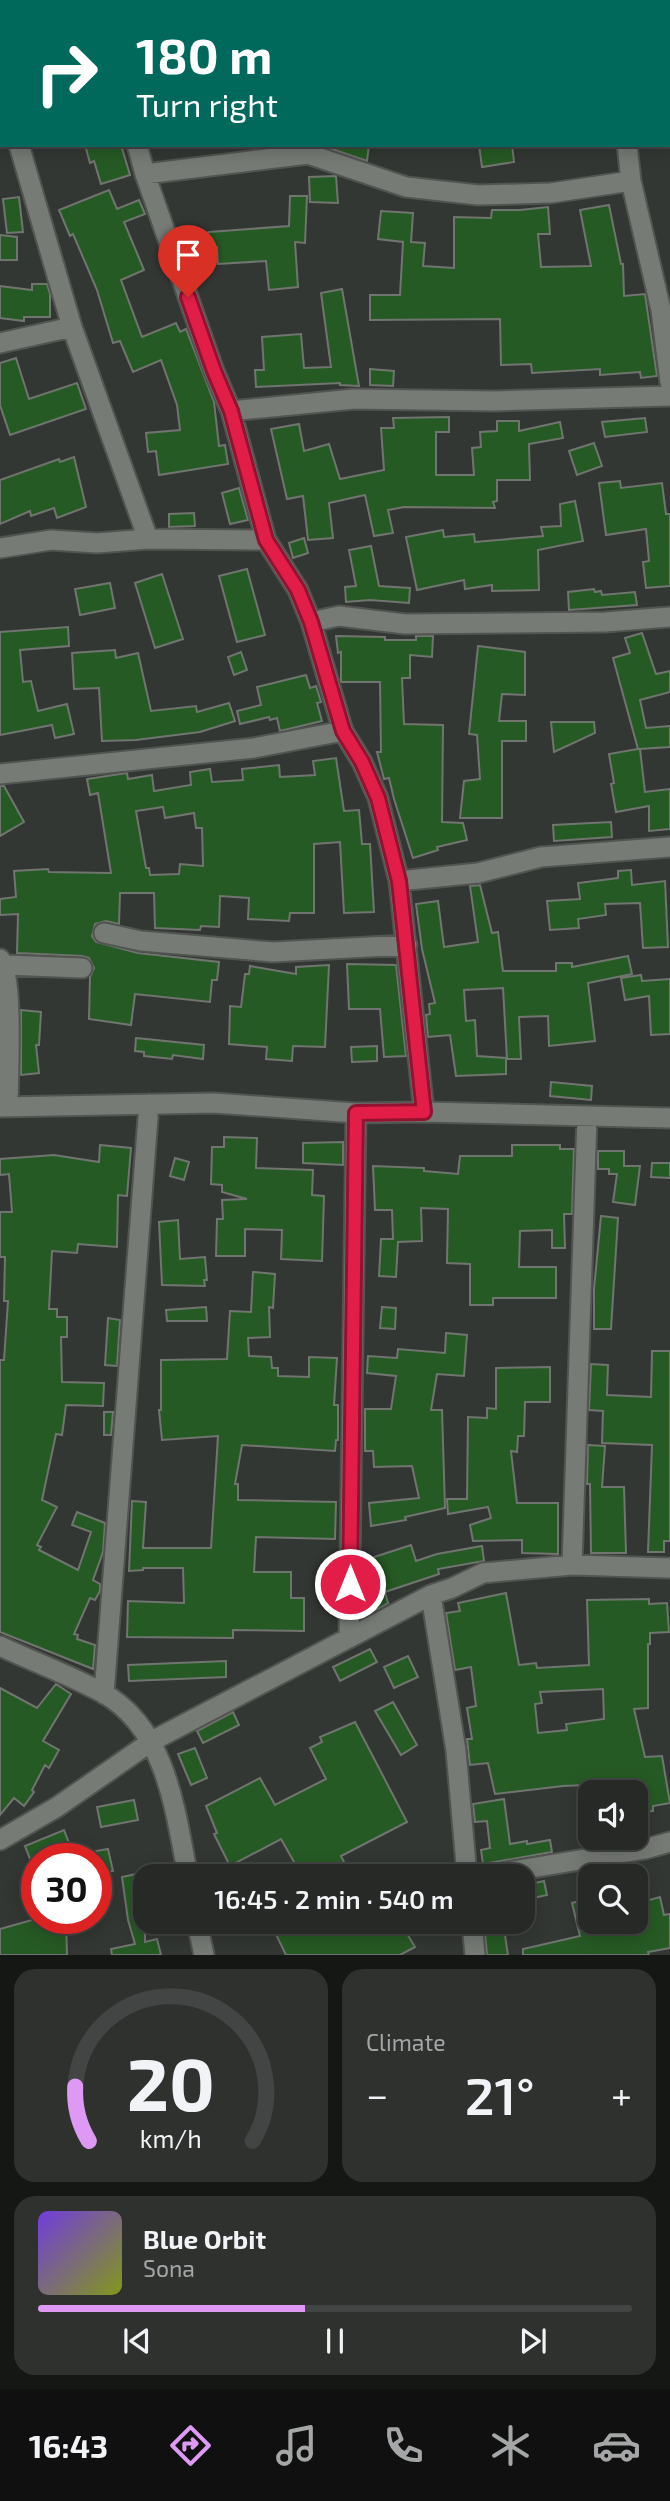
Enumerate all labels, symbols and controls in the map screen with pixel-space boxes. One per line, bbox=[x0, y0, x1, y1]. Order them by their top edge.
text: 180 m bbox=[136, 25, 272, 84]
icon: right bbox=[21, 28, 112, 119]
text: Turn right bbox=[136, 85, 278, 123]
pin bbox=[158, 225, 218, 297]
icon: arrive bbox=[169, 236, 207, 274]
position arrow bbox=[313, 1547, 387, 1621]
map controls bbox=[578, 1780, 648, 1934]
button: sound bbox=[578, 1780, 648, 1850]
speed limit sign: 30 bbox=[21, 1843, 112, 1934]
button: search bbox=[578, 1864, 648, 1934]
text: 16:45 · 2 min · 540 m bbox=[214, 1883, 454, 1914]
text: Climate bbox=[366, 2028, 446, 2056]
text: 20 bbox=[127, 2039, 215, 2127]
text: 21° bbox=[465, 2063, 535, 2125]
text: − bbox=[366, 2071, 388, 2117]
text: + bbox=[611, 2071, 632, 2117]
text: km/h bbox=[140, 2123, 202, 2153]
text: Blue Orbit bbox=[143, 2223, 266, 2254]
text: Sona bbox=[143, 2254, 195, 2282]
icon: previous bbox=[118, 2322, 156, 2360]
icon: pause bbox=[316, 2322, 354, 2360]
icon: next bbox=[514, 2322, 552, 2360]
icon: directions bbox=[166, 2421, 215, 2470]
icon: music bbox=[272, 2421, 321, 2470]
icon: phone bbox=[379, 2421, 428, 2470]
icon: climate bbox=[486, 2421, 535, 2470]
icon: car bbox=[592, 2421, 641, 2470]
text: 16:43 bbox=[29, 2426, 108, 2464]

